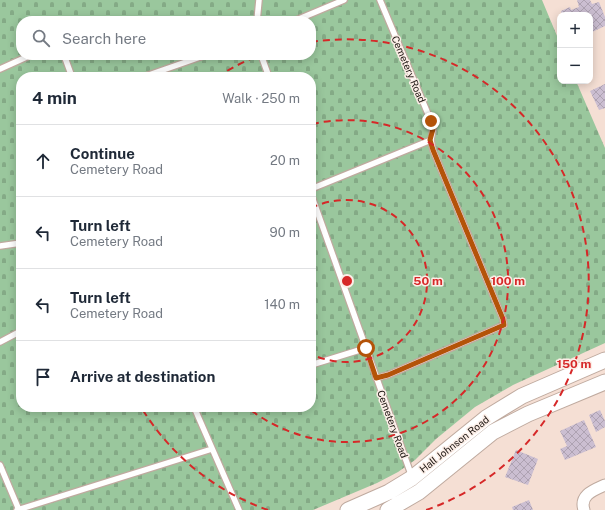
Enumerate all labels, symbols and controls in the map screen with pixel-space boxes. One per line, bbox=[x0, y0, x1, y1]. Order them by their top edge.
map controls bbox=[557, 12, 593, 84]
button: + bbox=[557, 12, 593, 48]
search box bbox=[16, 16, 316, 60]
icon: search bbox=[30, 27, 52, 49]
text: Search here bbox=[62, 30, 146, 47]
street label: Cemetery Road bbox=[390, 34, 429, 104]
button: − bbox=[557, 48, 593, 84]
text: 4 min bbox=[32, 88, 77, 108]
text: Walk · 250 m bbox=[222, 91, 300, 106]
route end bbox=[422, 112, 440, 130]
text: Continue bbox=[70, 145, 135, 162]
icon: ahead bbox=[32, 150, 54, 172]
text: 20 m bbox=[270, 153, 300, 168]
text: Cemetery Road bbox=[70, 162, 163, 177]
text: Turn left bbox=[70, 217, 131, 234]
icon: left bbox=[32, 222, 54, 244]
text: 90 m bbox=[270, 225, 300, 240]
text: Cemetery Road bbox=[70, 234, 163, 249]
centre of rings bbox=[340, 274, 354, 288]
text: 50 m bbox=[413, 274, 443, 288]
text: 100 m bbox=[491, 274, 525, 288]
text: Turn left bbox=[70, 289, 131, 306]
icon: left bbox=[32, 294, 54, 316]
text: 140 m bbox=[264, 297, 300, 312]
text: Cemetery Road bbox=[70, 306, 163, 321]
route start bbox=[357, 339, 375, 357]
text: 150 m bbox=[557, 357, 591, 371]
icon: arrive bbox=[32, 366, 54, 388]
text: Arrive at destination bbox=[70, 368, 215, 385]
street label: Cemetery Road bbox=[375, 388, 411, 460]
street label: Hall Johnson Road bbox=[417, 413, 491, 475]

